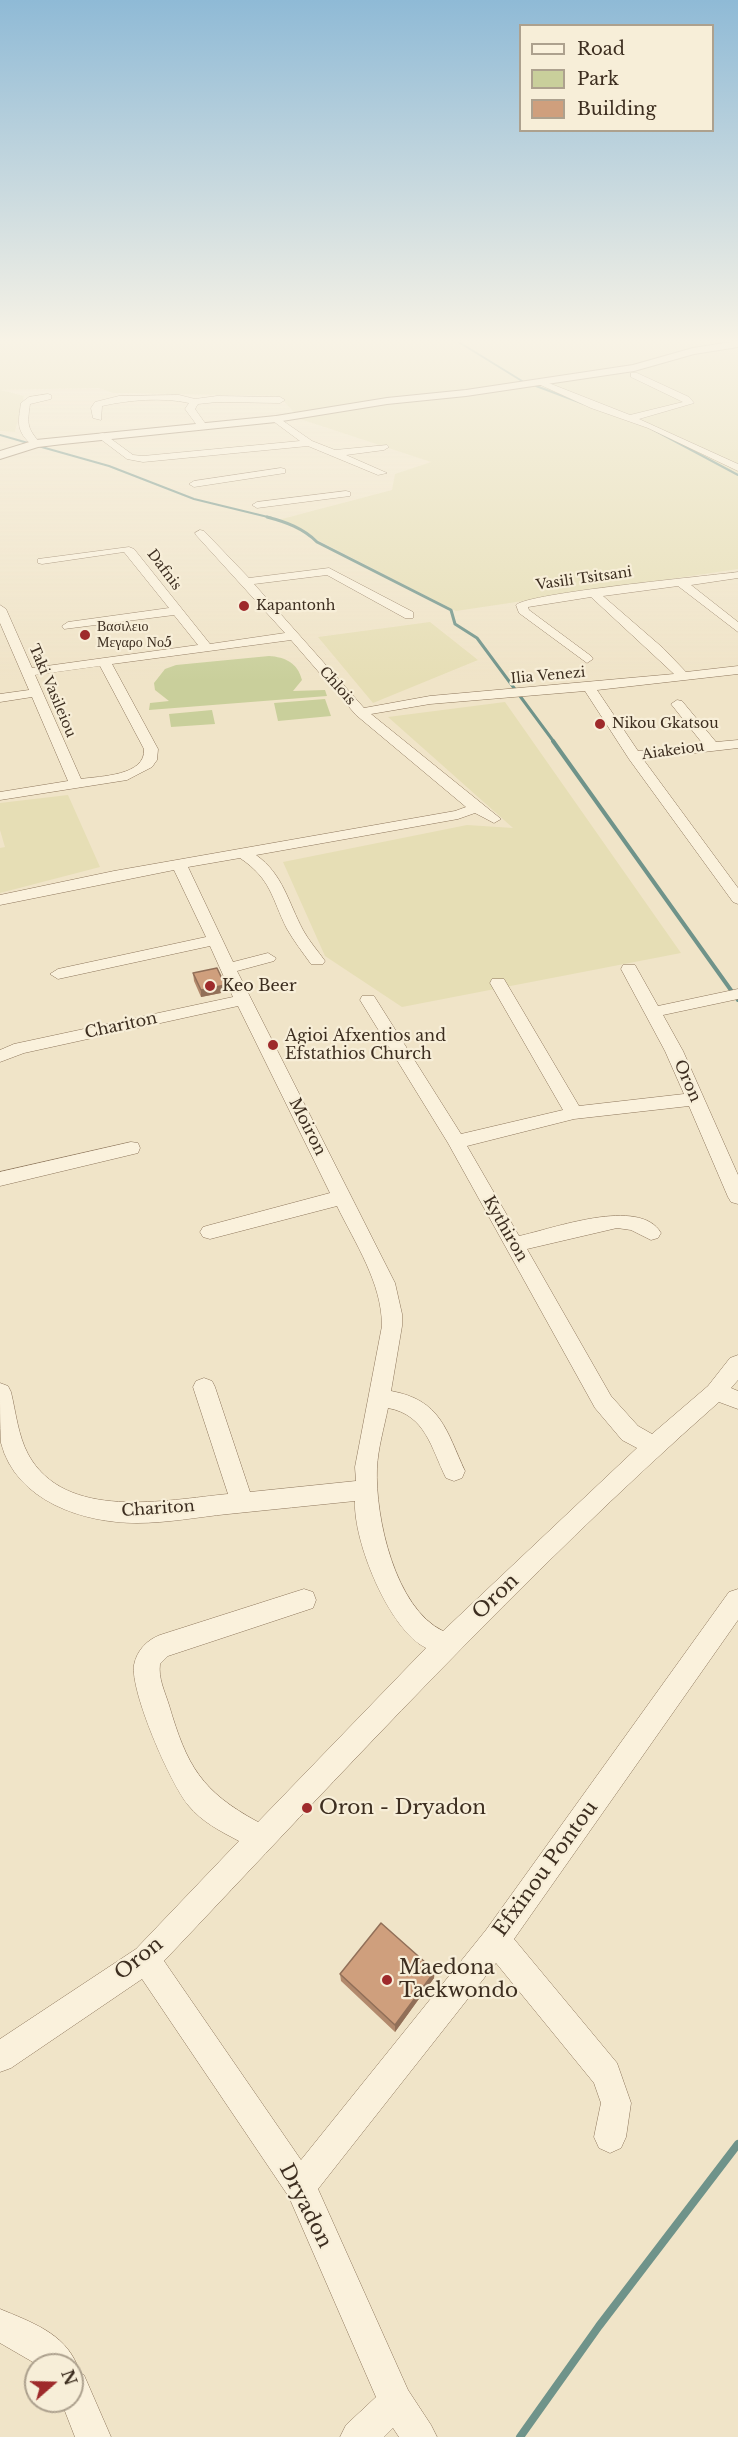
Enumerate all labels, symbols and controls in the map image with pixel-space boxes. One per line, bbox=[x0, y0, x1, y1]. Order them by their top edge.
legend bbox=[519, 24, 714, 132]
text: Road bbox=[577, 38, 625, 60]
text: Park bbox=[577, 68, 619, 90]
text: Building bbox=[577, 98, 656, 120]
street label: Dafnis bbox=[143, 546, 185, 594]
street label: Vasili Tsitsani bbox=[535, 564, 633, 594]
place label: Kapantonh bbox=[256, 598, 335, 614]
marker: Kapantonh bbox=[237, 599, 251, 613]
place label: Βασιλειο Μεγαρο Νο5 bbox=[97, 619, 172, 652]
marker: Βασιλειο Μεγαρο Νο5 bbox=[78, 628, 92, 642]
street label: Taki Vasileiou bbox=[25, 642, 79, 740]
street label: Chlois bbox=[315, 663, 359, 709]
street label: Ilia Venezi bbox=[510, 664, 586, 688]
place label: Nikou Gkatsou bbox=[612, 716, 719, 732]
marker: Nikou Gkatsou bbox=[593, 717, 607, 731]
street label: Aiakeiou bbox=[641, 738, 705, 764]
place label: Keo Beer bbox=[222, 976, 297, 996]
marker: Keo Beer bbox=[203, 979, 217, 993]
street label: Chariton bbox=[83, 1009, 159, 1043]
place label: Agioi Afxentios and Efstathios Church bbox=[285, 1026, 446, 1064]
marker: Agioi Afxentios and Efstathios Church bbox=[266, 1038, 280, 1052]
street label: Oron bbox=[669, 1057, 705, 1105]
street label: Moiron bbox=[284, 1095, 330, 1159]
street label: Kythiron bbox=[478, 1193, 532, 1265]
street label: Chariton bbox=[121, 1497, 195, 1521]
street label: Oron bbox=[468, 1569, 524, 1625]
place label: Oron - Dryadon bbox=[319, 1796, 486, 1820]
street label: Efxinou Pontou bbox=[489, 1796, 603, 1942]
marker: Oron - Dryadon bbox=[300, 1801, 314, 1815]
street label: Oron bbox=[110, 1932, 168, 1986]
place label: Maedona Taekwondo bbox=[399, 1956, 518, 2003]
marker: Maedona Taekwondo bbox=[380, 1973, 394, 1987]
street label: Dryadon bbox=[274, 2160, 336, 2252]
north arrow bbox=[24, 2353, 84, 2413]
text: N bbox=[57, 2367, 81, 2388]

